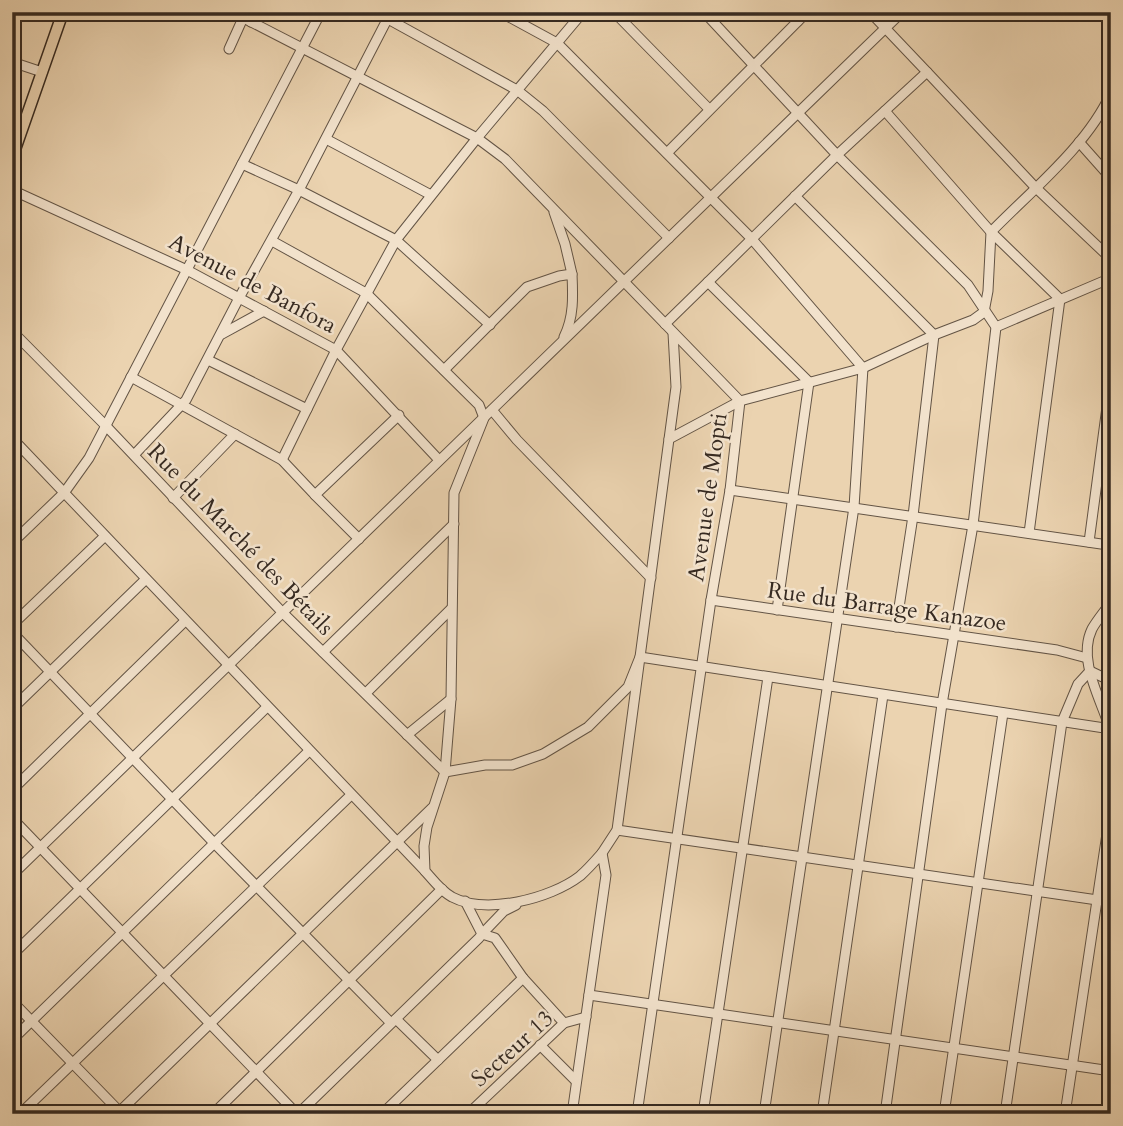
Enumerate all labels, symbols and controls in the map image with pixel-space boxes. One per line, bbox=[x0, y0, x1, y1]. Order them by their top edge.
street label: Avenue de Banfora bbox=[163, 226, 342, 341]
street label: Avenue de Mopti bbox=[680, 411, 735, 583]
street label: Rue du Marché des Bétails bbox=[141, 437, 341, 642]
street label: Rue du Barrage Kanazoe bbox=[765, 574, 1009, 639]
street label: Secteur 13 bbox=[464, 1003, 560, 1094]

